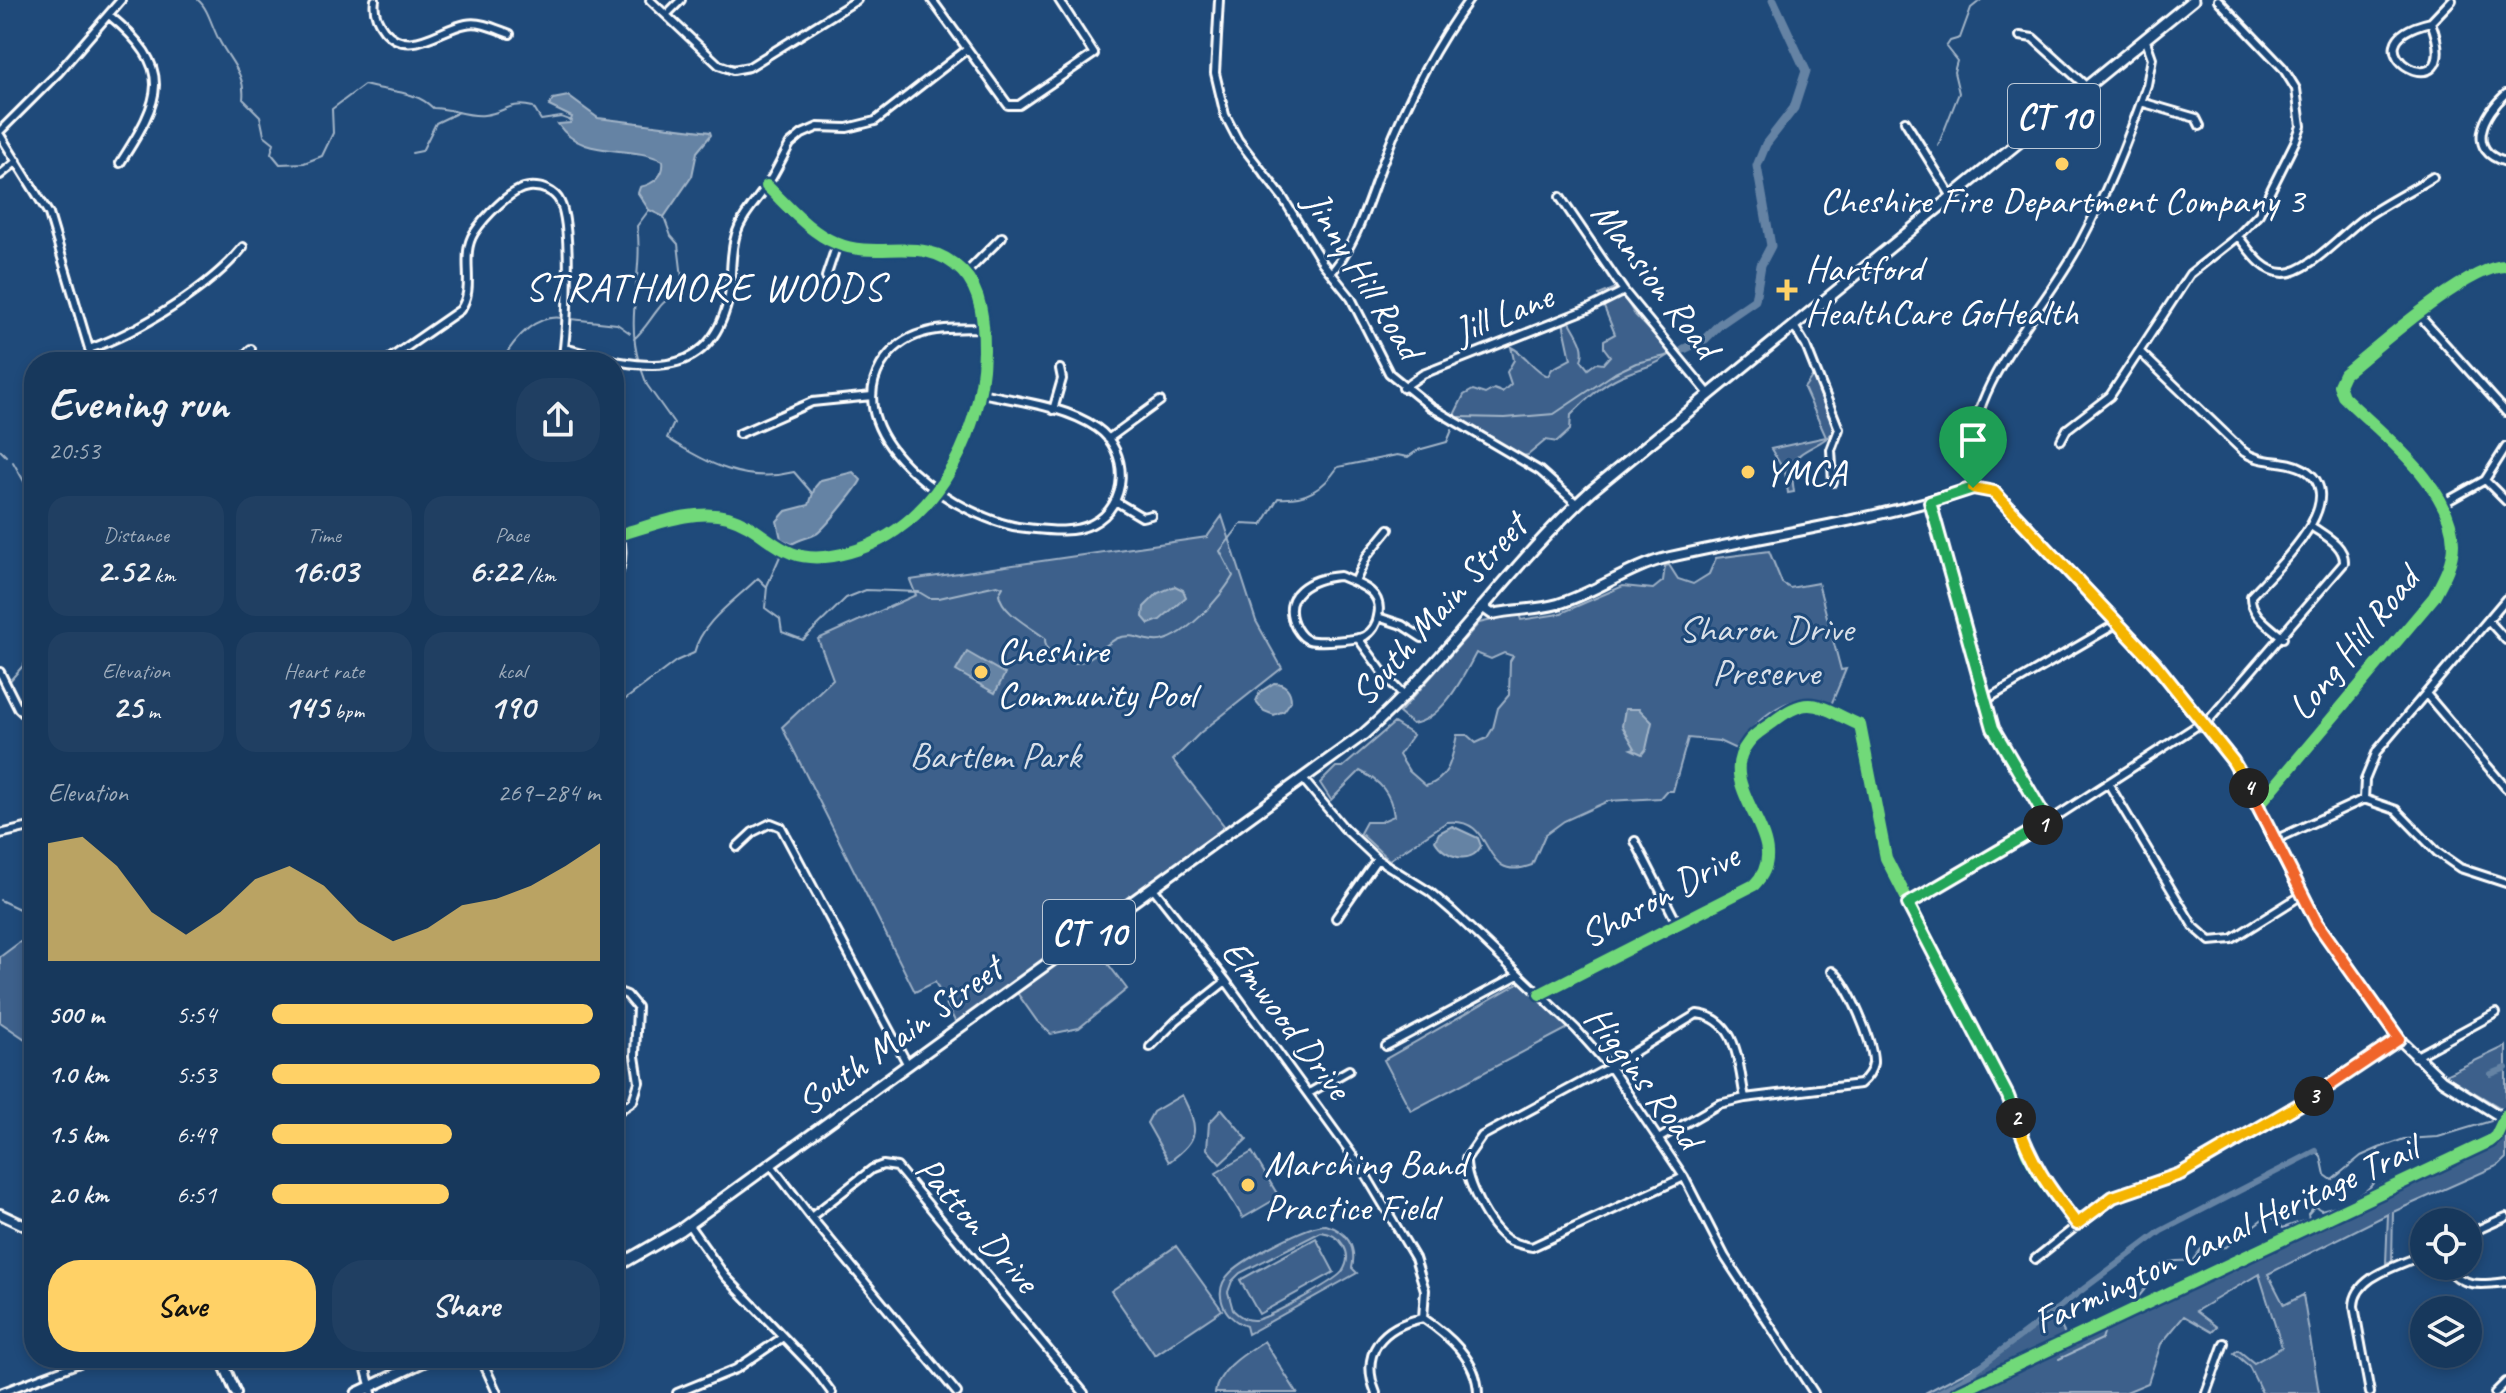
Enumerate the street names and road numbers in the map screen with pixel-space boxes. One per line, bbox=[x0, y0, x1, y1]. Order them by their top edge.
road number: CT 10 bbox=[2008, 84, 2100, 148]
street label: Jinny Hill Road bbox=[1292, 181, 1436, 372]
street label: Mansion Road bbox=[1581, 192, 1734, 372]
street label: Jill Lane bbox=[1445, 272, 1562, 355]
street label: South Main Street bbox=[1340, 500, 1540, 715]
street label: Long Hill Road bbox=[2277, 553, 2433, 729]
street label: Sharon Drive bbox=[1571, 831, 1749, 958]
road number: CT 10 bbox=[1043, 900, 1135, 964]
street label: Elmwood Drive bbox=[1211, 930, 1364, 1111]
street label: South Main Street bbox=[788, 942, 1015, 1126]
street label: Higgins Road bbox=[1575, 996, 1716, 1163]
street label: Farmington Canal Heritage Trail bbox=[2025, 1122, 2431, 1344]
street label: Patton Drive bbox=[906, 1146, 1051, 1304]

